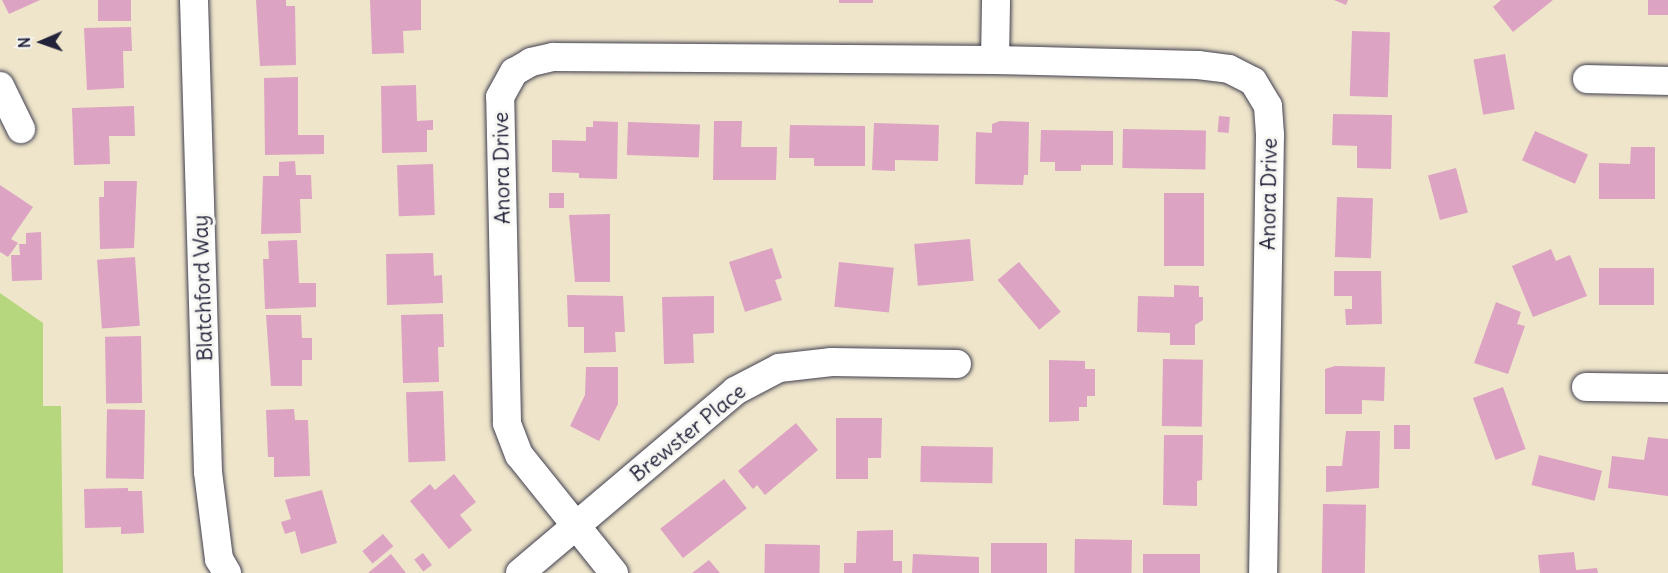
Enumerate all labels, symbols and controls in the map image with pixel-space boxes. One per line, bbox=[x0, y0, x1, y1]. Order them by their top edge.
north arrow bbox=[12, 12, 72, 72]
text: N bbox=[14, 37, 34, 49]
street label: Anora Drive bbox=[488, 112, 516, 224]
street label: Anora Drive bbox=[1255, 138, 1283, 250]
street label: Blatchford Way bbox=[188, 214, 218, 362]
street label: Brewster Place bbox=[625, 379, 751, 487]

